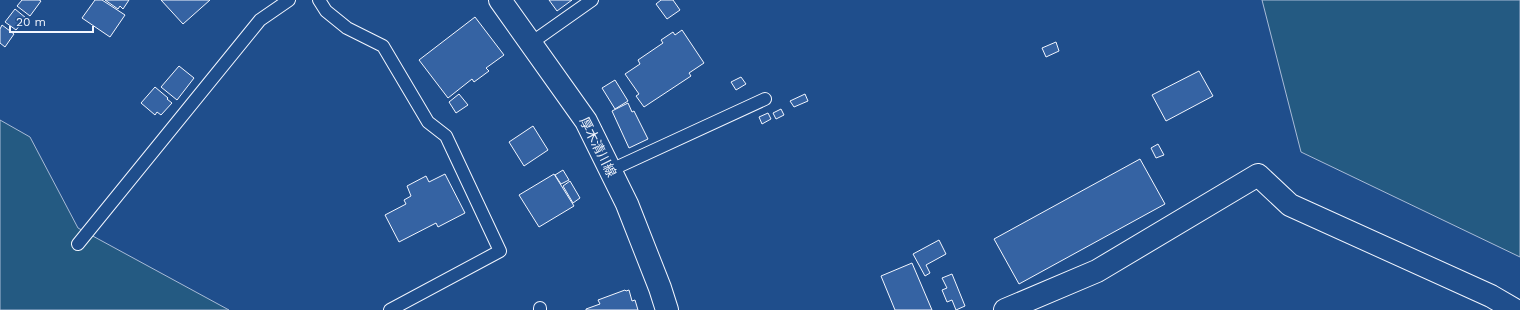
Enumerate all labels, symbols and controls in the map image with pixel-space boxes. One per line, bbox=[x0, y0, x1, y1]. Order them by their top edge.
scale bar bbox=[10, 8, 93, 34]
text: 20 m bbox=[16, 15, 46, 29]
street label: 厚木清川線 bbox=[577, 115, 619, 179]

